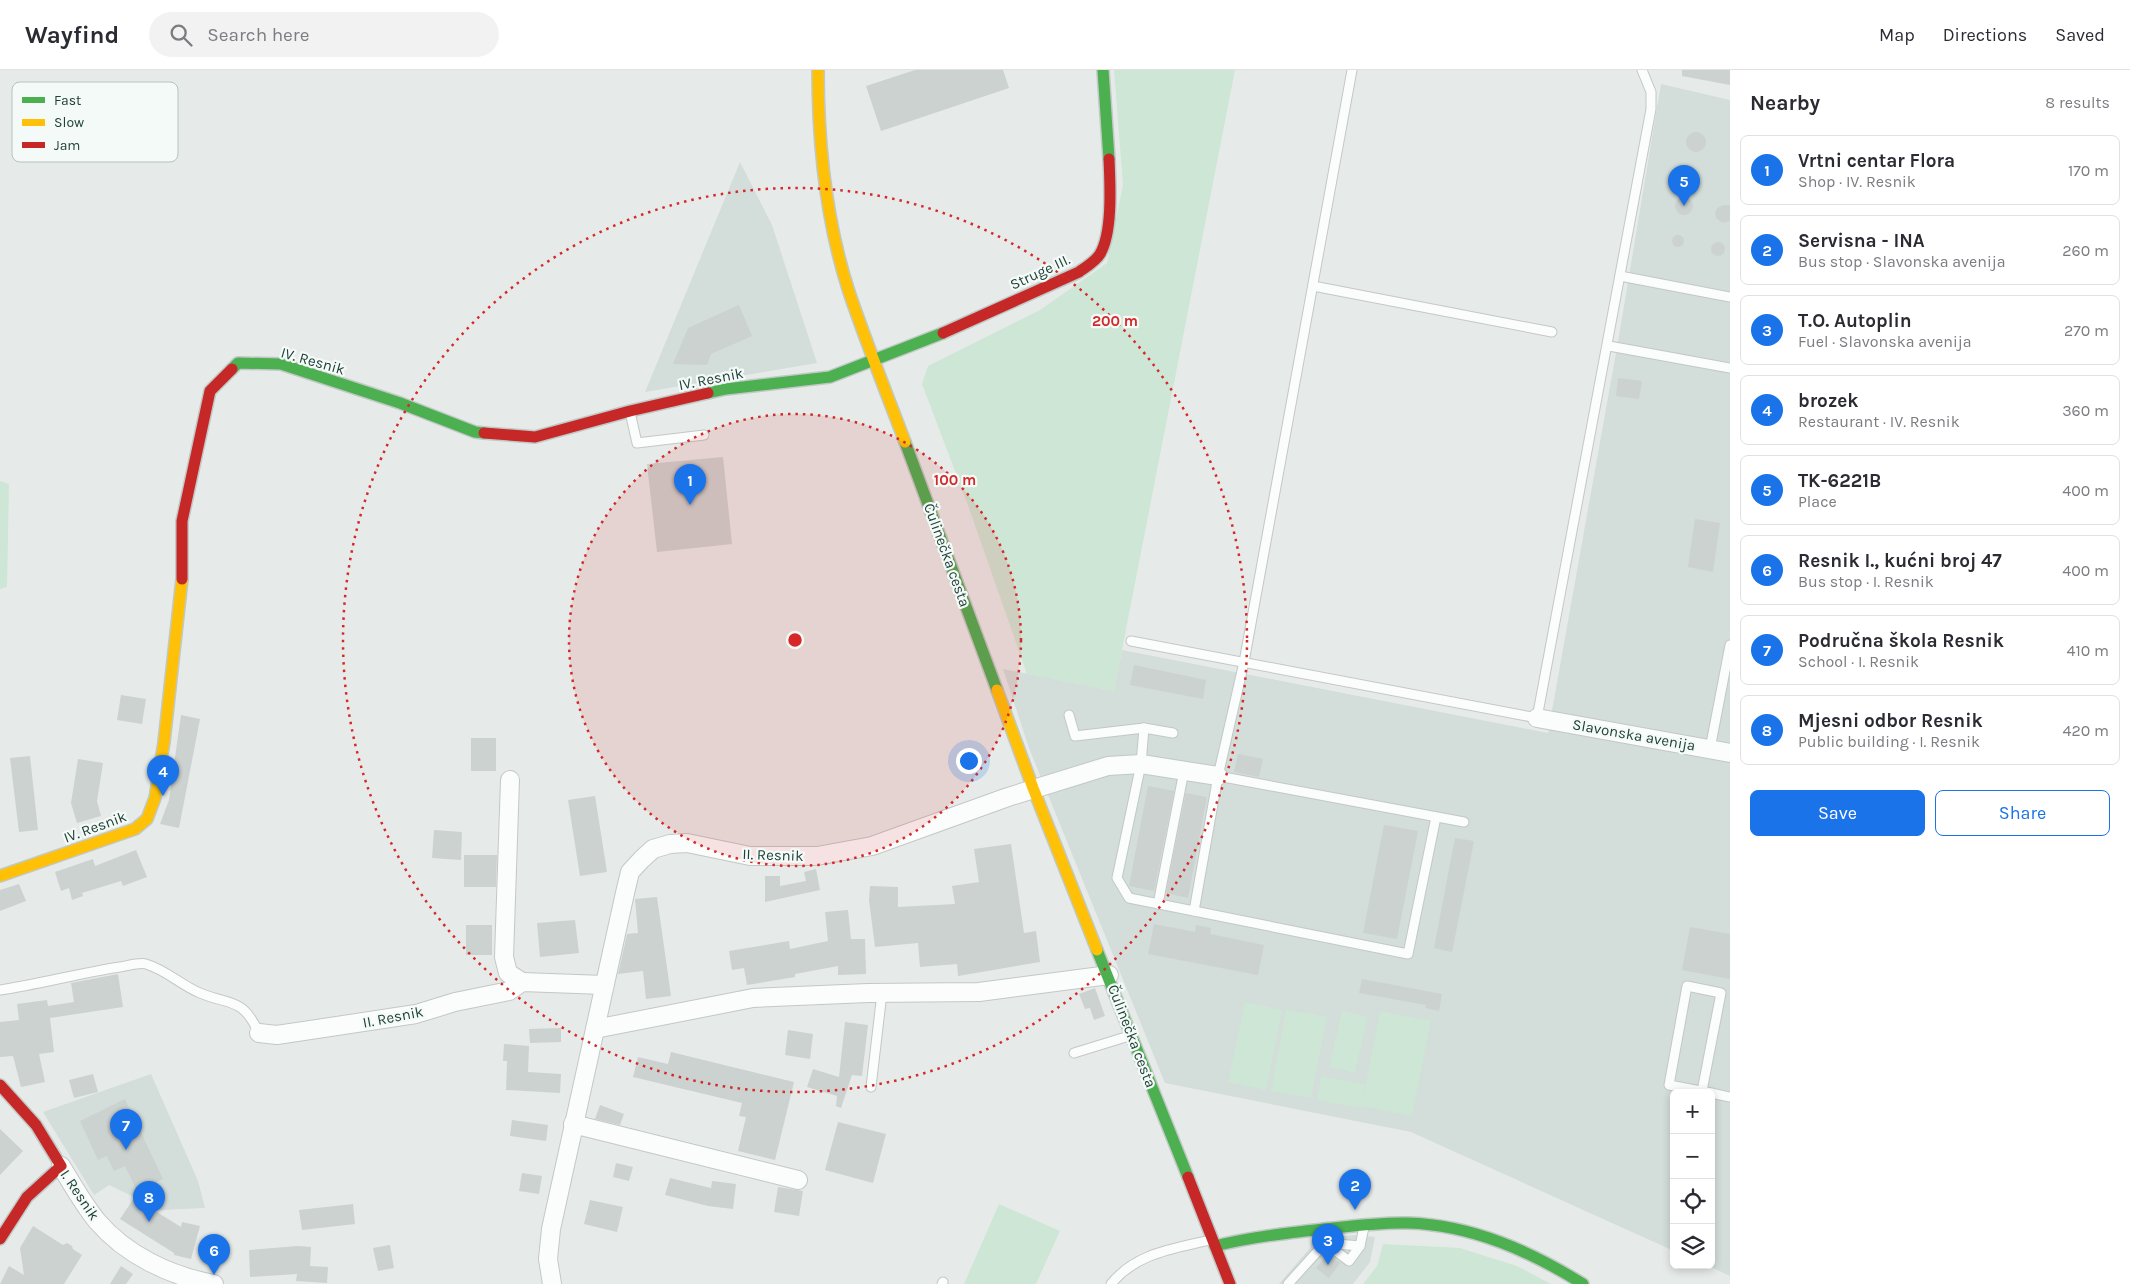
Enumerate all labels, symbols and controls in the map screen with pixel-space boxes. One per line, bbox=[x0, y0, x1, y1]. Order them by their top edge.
search box bbox=[149, 12, 499, 57]
text: Wayfind bbox=[25, 21, 119, 49]
icon: search bbox=[167, 21, 195, 49]
text: Search here bbox=[207, 24, 309, 46]
text: Map bbox=[1879, 24, 1915, 46]
text: Directions bbox=[1943, 24, 2027, 46]
text: Saved bbox=[2055, 24, 2105, 46]
legend bbox=[12, 82, 178, 162]
text: Nearby bbox=[1750, 91, 1820, 115]
text: Fast bbox=[54, 92, 81, 109]
text: 8 results bbox=[2045, 93, 2110, 112]
text: Slow bbox=[54, 114, 84, 131]
text: Jam bbox=[54, 137, 80, 154]
text: Vrtni centar Flora bbox=[1798, 150, 1955, 172]
text: 1 bbox=[1764, 161, 1770, 180]
text: 170 m bbox=[2068, 161, 2109, 180]
pin: 5 bbox=[1668, 165, 1700, 206]
text: Shop · IV. Resnik bbox=[1798, 172, 1916, 191]
text: Servisna - INA bbox=[1798, 230, 1925, 252]
text: 2 bbox=[1762, 241, 1772, 260]
text: 260 m bbox=[2062, 241, 2109, 260]
street label: Struge III. bbox=[1007, 250, 1073, 294]
text: Bus stop · Slavonska avenija bbox=[1798, 252, 2006, 271]
text: T.O. Autoplin bbox=[1798, 310, 1912, 332]
text: 200 m bbox=[1092, 312, 1138, 330]
text: 3 bbox=[1762, 321, 1772, 340]
text: 270 m bbox=[2064, 321, 2109, 340]
text: Fuel · Slavonska avenija bbox=[1798, 332, 1972, 351]
street label: IV. Resnik bbox=[279, 343, 347, 379]
street label: IV. Resnik bbox=[677, 364, 745, 394]
text: brozek bbox=[1798, 390, 1859, 412]
text: 4 bbox=[1762, 401, 1772, 420]
text: 360 m bbox=[2062, 401, 2109, 420]
text: Restaurant · IV. Resnik bbox=[1798, 412, 1960, 431]
pin: 1 bbox=[674, 464, 706, 505]
text: TK-6221B bbox=[1798, 470, 1881, 492]
text: 100 m bbox=[934, 471, 976, 489]
text: 5 bbox=[1762, 481, 1772, 500]
text: 400 m bbox=[2062, 481, 2109, 500]
text: Place bbox=[1798, 492, 1837, 511]
street label: Čulinečka cesta bbox=[920, 501, 974, 609]
text: Resnik I., kućni broj 47 bbox=[1798, 550, 2002, 572]
text: 6 bbox=[1762, 561, 1772, 580]
text: 400 m bbox=[2062, 561, 2109, 580]
text: Bus stop · I. Resnik bbox=[1798, 572, 1934, 591]
text: Područna škola Resnik bbox=[1798, 630, 2004, 652]
centre of rings bbox=[786, 631, 804, 649]
text: 7 bbox=[1763, 641, 1771, 660]
text: 410 m bbox=[2067, 641, 2109, 660]
text: School · I. Resnik bbox=[1798, 652, 1919, 671]
text: Mjesni odbor Resnik bbox=[1798, 710, 1983, 732]
street label: Slavonska avenija bbox=[1571, 715, 1697, 755]
text: 8 bbox=[1762, 721, 1772, 740]
text: 420 m bbox=[2063, 721, 2109, 740]
text: Public building · I. Resnik bbox=[1798, 732, 1980, 751]
your location bbox=[956, 748, 982, 774]
pin: 4 bbox=[147, 755, 179, 796]
button: Save bbox=[1750, 790, 1925, 836]
button: Share bbox=[1935, 790, 2110, 836]
street label: IV. Resnik bbox=[61, 807, 129, 847]
street label: II. Resnik bbox=[742, 845, 804, 865]
street label: Čulinečka cesta bbox=[1104, 982, 1160, 1090]
street label: II. Resnik bbox=[361, 1002, 425, 1032]
map controls bbox=[1670, 1089, 1715, 1269]
button: + bbox=[1670, 1089, 1715, 1134]
pin: 7 bbox=[110, 1109, 142, 1150]
button: − bbox=[1670, 1134, 1715, 1179]
street label: I. Resnik bbox=[57, 1166, 103, 1224]
pin: 2 bbox=[1339, 1169, 1371, 1210]
button: locate bbox=[1670, 1179, 1715, 1224]
pin: 8 bbox=[133, 1181, 165, 1222]
pin: 3 bbox=[1312, 1224, 1344, 1265]
button: layers bbox=[1670, 1224, 1715, 1269]
pin: 6 bbox=[198, 1234, 230, 1275]

